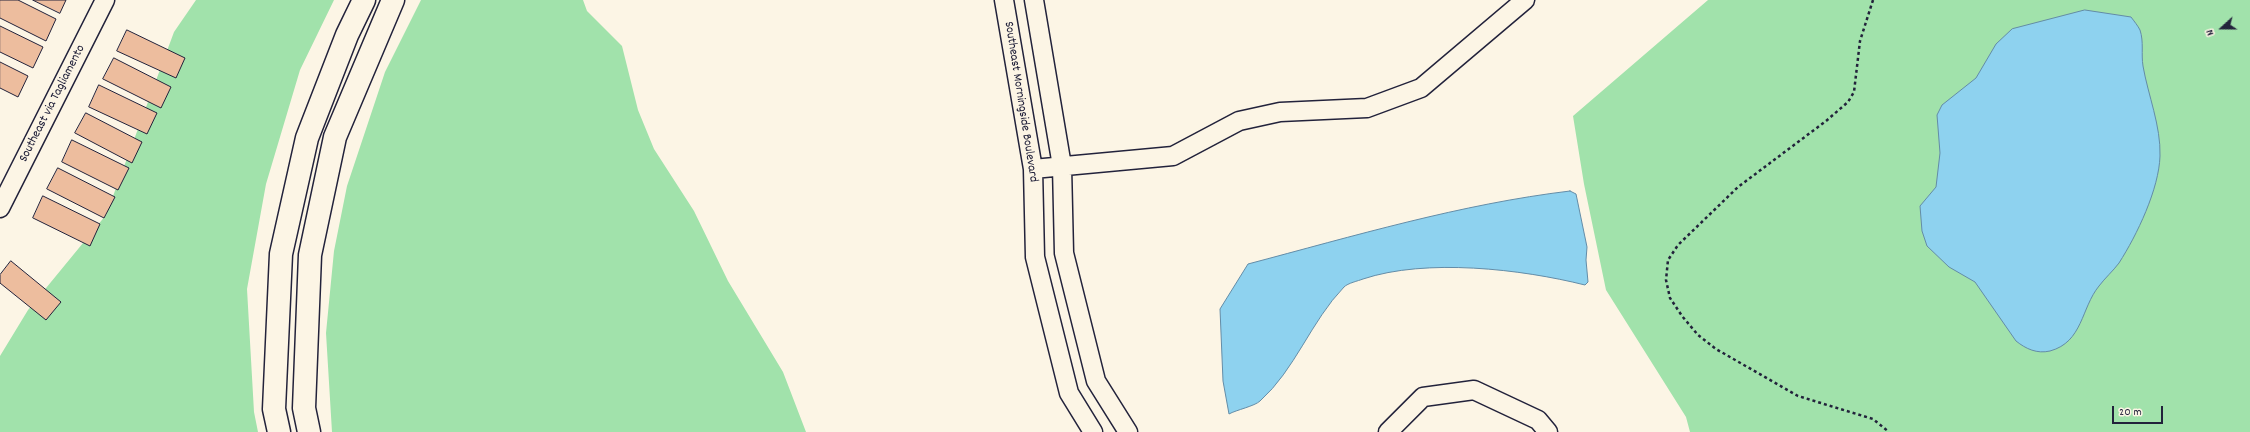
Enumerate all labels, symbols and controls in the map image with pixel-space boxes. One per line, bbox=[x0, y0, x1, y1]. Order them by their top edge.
north arrow bbox=[2202, 8, 2242, 48]
street label: Southeast Morningside Boulevard bbox=[1000, 20, 1040, 184]
text: N bbox=[2202, 27, 2219, 38]
street label: Southeast via Tagliamento bbox=[17, 43, 89, 165]
scale bar bbox=[2114, 398, 2165, 424]
text: 20 m bbox=[2119, 404, 2142, 421]

